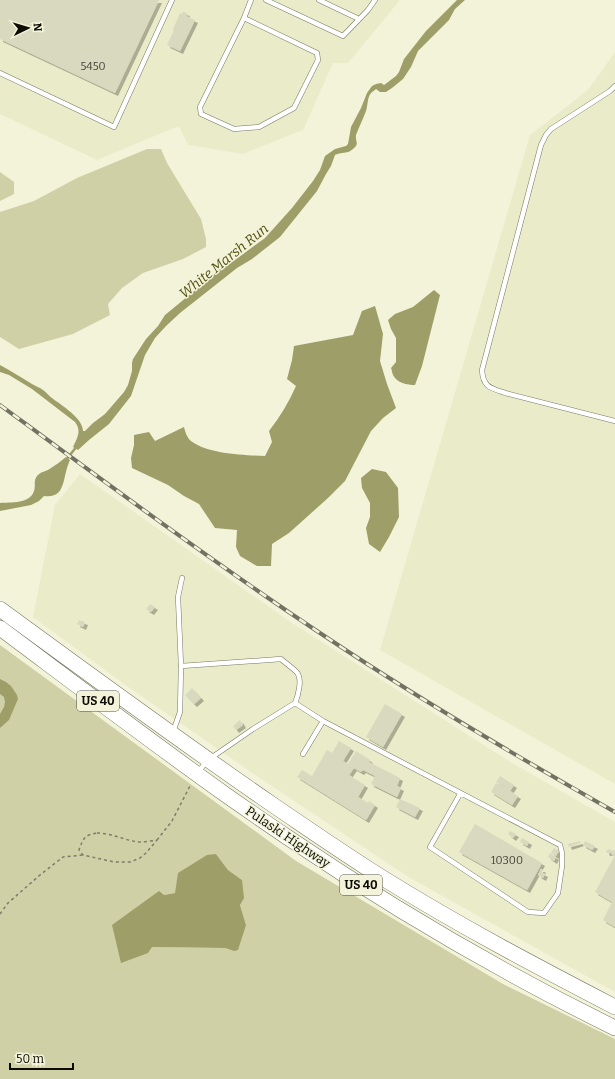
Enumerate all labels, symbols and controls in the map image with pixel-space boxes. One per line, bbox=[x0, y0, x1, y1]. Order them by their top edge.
north arrow bbox=[8, 8, 48, 48]
text: N bbox=[31, 22, 44, 32]
house number: 5450 bbox=[80, 60, 106, 73]
water label: White Marsh Run bbox=[176, 220, 272, 302]
road number: US 40 bbox=[77, 691, 119, 711]
street label: Pulaski Highway bbox=[243, 803, 333, 871]
house number: 10300 bbox=[491, 854, 523, 867]
road number: US 40 bbox=[340, 875, 382, 895]
scale bar bbox=[10, 1045, 73, 1071]
text: 50 m bbox=[16, 1052, 45, 1066]

